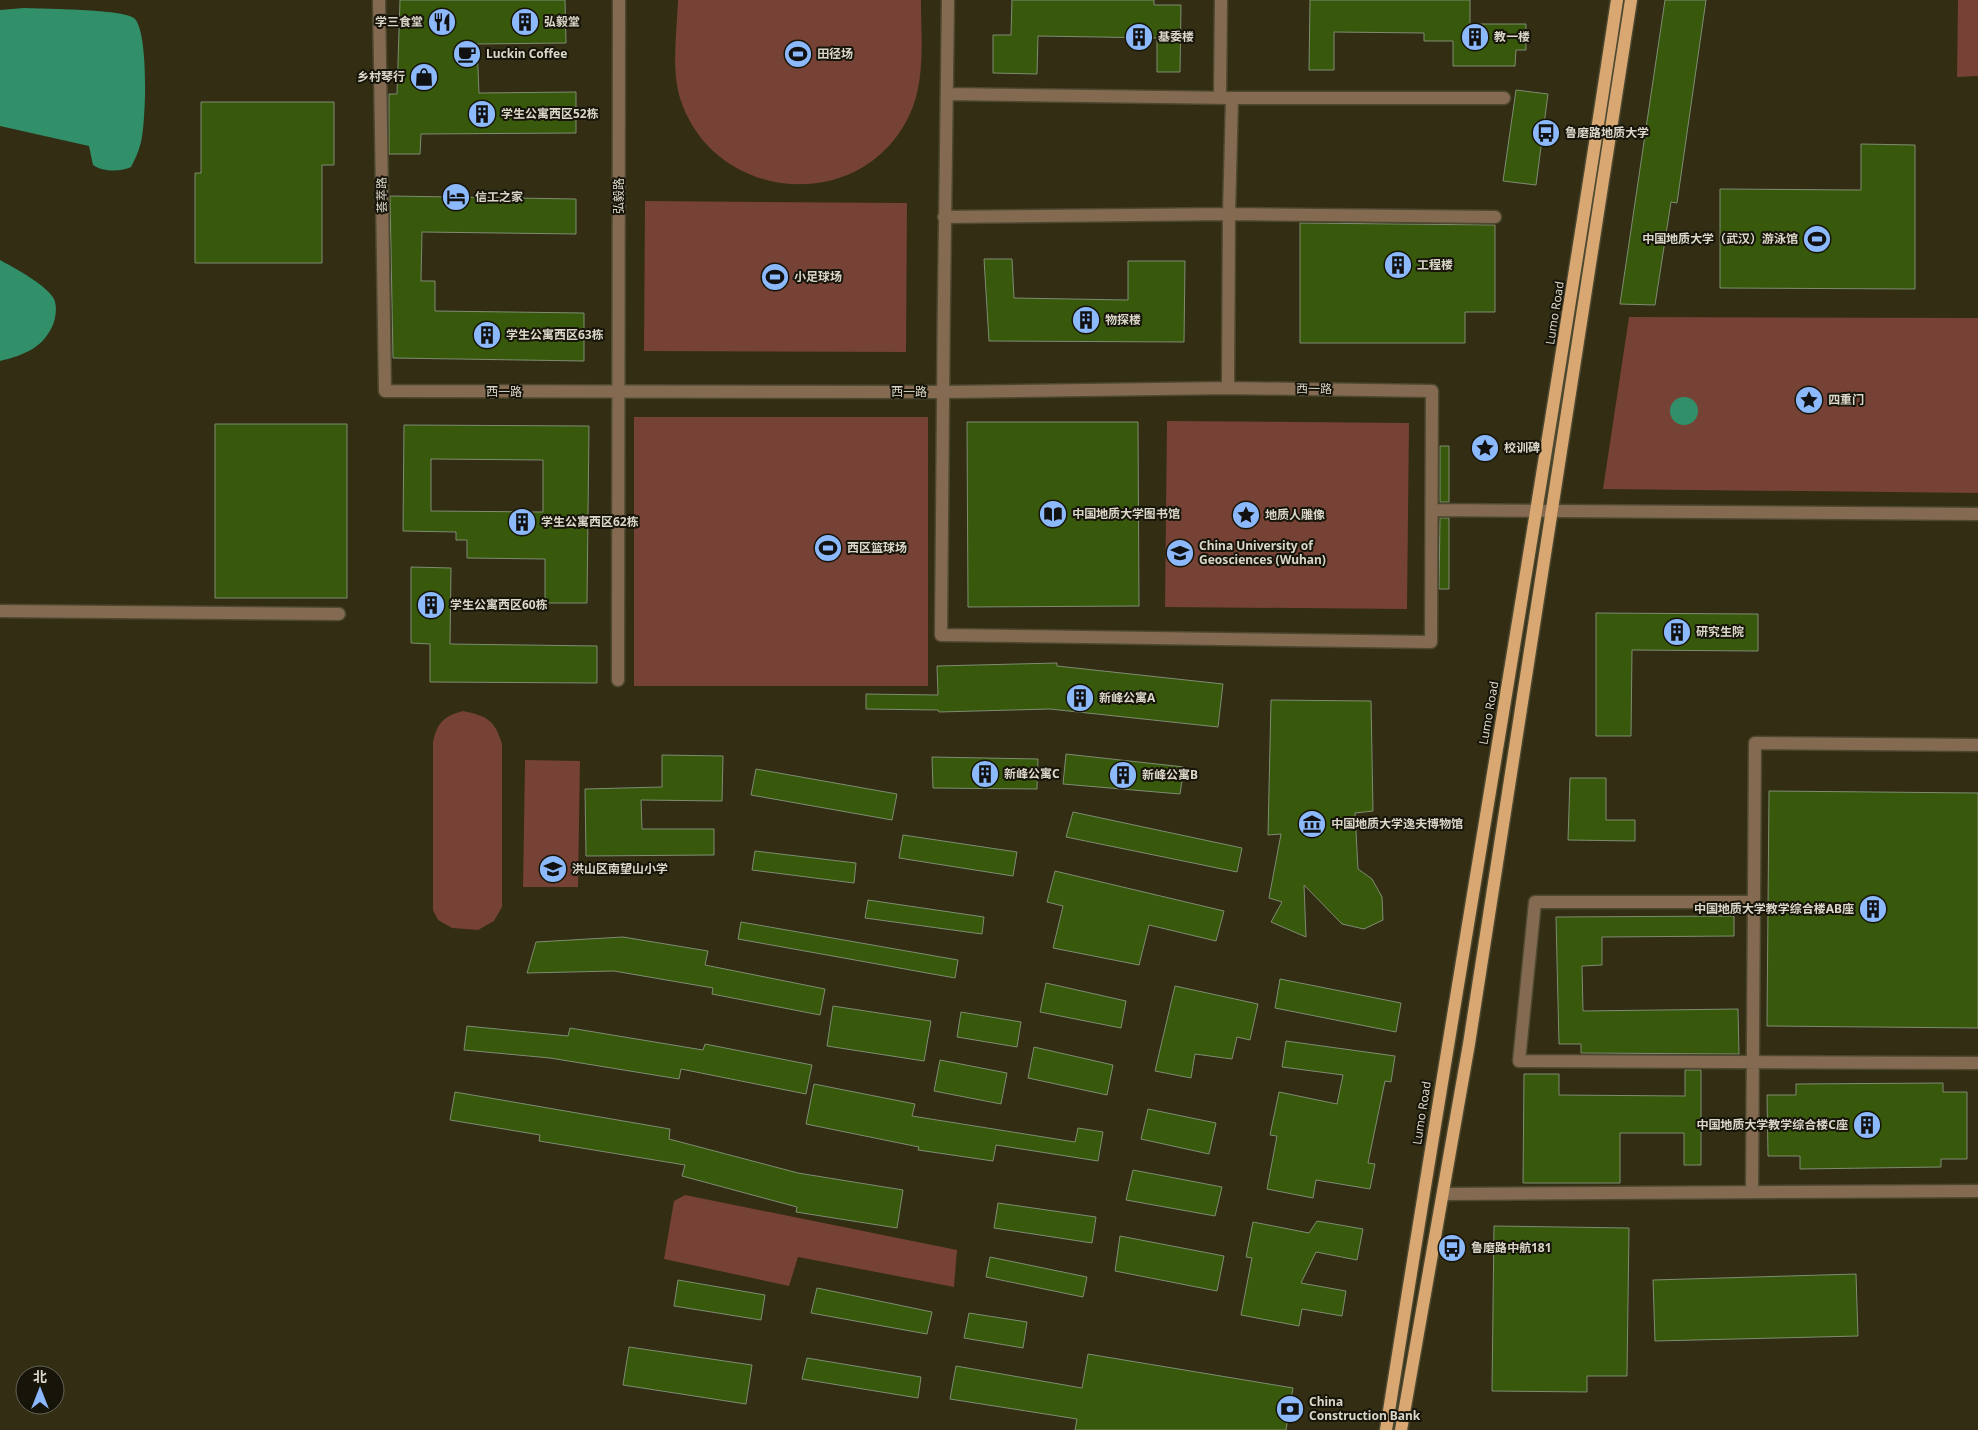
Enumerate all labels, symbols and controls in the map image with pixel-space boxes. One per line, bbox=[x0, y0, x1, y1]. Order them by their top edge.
restaurant icon: 学三食堂 bbox=[427, 7, 457, 37]
building icon: 弘毅堂 bbox=[510, 7, 540, 37]
place label: 学三食堂 bbox=[375, 13, 423, 30]
place label: 弘毅堂 bbox=[544, 13, 580, 30]
building icon: 基委楼 bbox=[1124, 22, 1154, 52]
building icon: 教一楼 bbox=[1460, 22, 1490, 52]
place label: 基委楼 bbox=[1158, 28, 1194, 45]
place label: 教一楼 bbox=[1494, 28, 1530, 45]
cafe icon: Luckin Coffee bbox=[452, 39, 482, 69]
sports icon: 田径场 bbox=[783, 39, 813, 69]
place label: Luckin Coffee bbox=[486, 45, 567, 62]
place label: 田径场 bbox=[817, 45, 853, 62]
shop icon: 乡村琴行 bbox=[409, 62, 439, 92]
place label: 乡村琴行 bbox=[357, 68, 405, 85]
building icon: 学生公寓西区52栋 bbox=[467, 99, 497, 129]
place label: 学生公寓西区52栋 bbox=[501, 105, 599, 122]
bus stop icon: 鲁磨路地质大学 bbox=[1531, 118, 1561, 148]
place label: 鲁磨路地质大学 bbox=[1565, 124, 1649, 141]
street label: 荟萃路 bbox=[373, 177, 390, 213]
street label: 弘毅路 bbox=[610, 178, 627, 214]
hotel icon: 信工之家 bbox=[441, 182, 471, 212]
place label: 信工之家 bbox=[475, 188, 523, 205]
sports icon: 中国地质大学（武汉）游泳馆 bbox=[1802, 224, 1832, 254]
place label: 中国地质大学（武汉）游泳馆 bbox=[1642, 230, 1798, 247]
building icon: 工程楼 bbox=[1383, 250, 1413, 280]
place label: 工程楼 bbox=[1417, 256, 1453, 273]
sports icon: 小足球场 bbox=[760, 262, 790, 292]
place label: 小足球场 bbox=[794, 268, 842, 285]
street label: Lumo Road bbox=[1541, 280, 1568, 346]
building icon: 物探楼 bbox=[1071, 305, 1101, 335]
place label: 物探楼 bbox=[1105, 311, 1141, 328]
building icon: 学生公寓西区63栋 bbox=[472, 320, 502, 350]
place label: 学生公寓西区63栋 bbox=[506, 326, 604, 343]
street label: 西一路 bbox=[1296, 380, 1332, 397]
street label: 西一路 bbox=[486, 383, 522, 400]
street label: 西一路 bbox=[891, 383, 927, 400]
place icon: 四重门 bbox=[1794, 385, 1824, 415]
place label: 四重门 bbox=[1828, 391, 1864, 408]
place icon: 校训碑 bbox=[1470, 433, 1500, 463]
place label: 校训碑 bbox=[1504, 439, 1540, 456]
library icon: 中国地质大学图书馆 bbox=[1038, 499, 1068, 529]
place icon: 地质人雕像 bbox=[1231, 500, 1261, 530]
place label: 中国地质大学图书馆 bbox=[1072, 505, 1180, 522]
place label: 地质人雕像 bbox=[1265, 506, 1325, 523]
building icon: 学生公寓西区62栋 bbox=[507, 507, 537, 537]
place label: 学生公寓西区62栋 bbox=[541, 513, 639, 530]
sports icon: 西区篮球场 bbox=[813, 533, 843, 563]
place label: China University of Geosciences (Wuhan) bbox=[1199, 537, 1326, 568]
school or university icon: China University of Geosciences (Wuhan) bbox=[1165, 538, 1195, 568]
place label: 西区篮球场 bbox=[847, 539, 907, 556]
building icon: 学生公寓西区60栋 bbox=[416, 590, 446, 620]
place label: 学生公寓西区60栋 bbox=[450, 596, 548, 613]
building icon: 研究生院 bbox=[1662, 617, 1692, 647]
place label: 研究生院 bbox=[1696, 623, 1744, 640]
street label: Lumo Road bbox=[1475, 680, 1502, 746]
building icon: 新峰公寓A bbox=[1065, 683, 1095, 713]
place label: 新峰公寓A bbox=[1099, 689, 1156, 706]
building icon: 新峰公寓C bbox=[970, 759, 1000, 789]
building icon: 新峰公寓B bbox=[1108, 760, 1138, 790]
place label: 新峰公寓C bbox=[1004, 765, 1060, 782]
place label: 新峰公寓B bbox=[1142, 766, 1198, 783]
museum icon: 中国地质大学逸夫博物馆 bbox=[1297, 809, 1327, 839]
place label: 中国地质大学逸夫博物馆 bbox=[1331, 815, 1463, 832]
school or university icon: 洪山区南望山小学 bbox=[538, 854, 568, 884]
place label: 洪山区南望山小学 bbox=[572, 860, 668, 877]
building icon: 中国地质大学教学综合楼AB座 bbox=[1858, 894, 1888, 924]
place label: 中国地质大学教学综合楼AB座 bbox=[1694, 900, 1854, 917]
street label: Lumo Road bbox=[1408, 1080, 1435, 1146]
building icon: 中国地质大学教学综合楼C座 bbox=[1852, 1110, 1882, 1140]
place label: 中国地质大学教学综合楼C座 bbox=[1696, 1116, 1848, 1133]
bus stop icon: 鲁磨路中航181 bbox=[1437, 1233, 1467, 1263]
place label: 鲁磨路中航181 bbox=[1471, 1239, 1552, 1256]
north arrow bbox=[15, 1365, 65, 1415]
text: 北 bbox=[33, 1367, 47, 1386]
place label: China Construction Bank bbox=[1309, 1393, 1421, 1424]
bank icon: China Construction Bank bbox=[1275, 1394, 1305, 1424]

